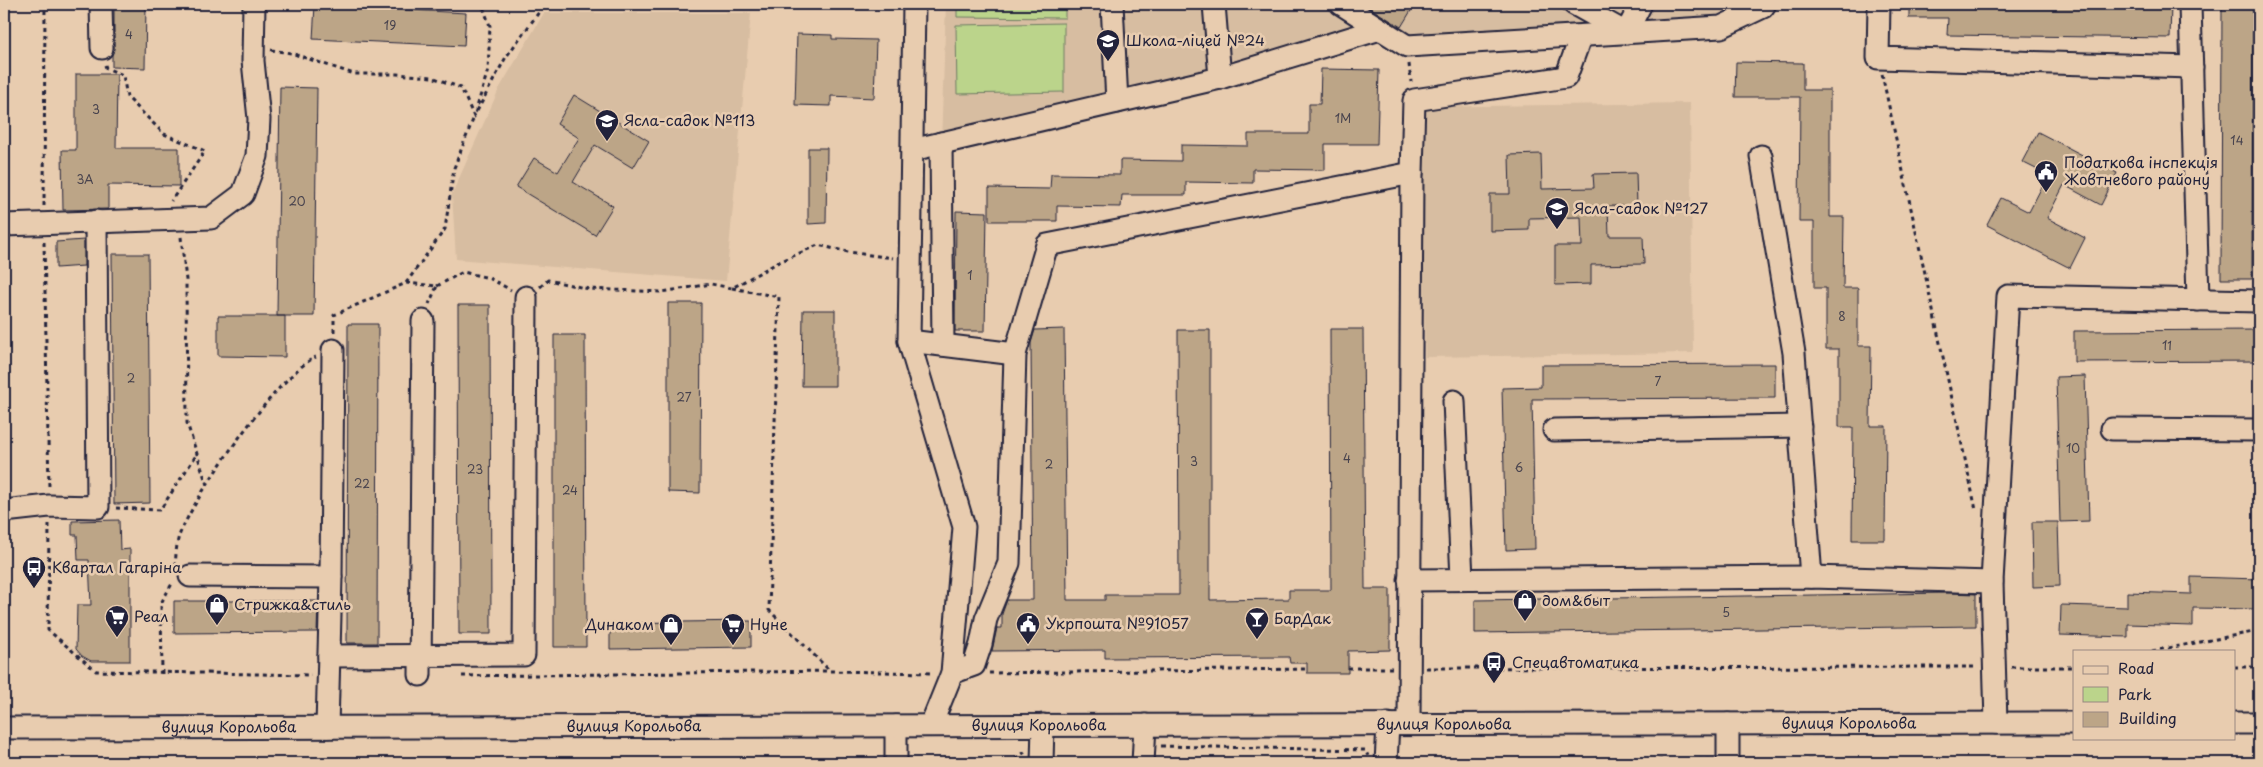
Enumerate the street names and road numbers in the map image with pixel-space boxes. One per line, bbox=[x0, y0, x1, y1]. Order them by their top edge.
street label: вулиця Корольова bbox=[1782, 710, 1917, 734]
street label: вулиця Корольова bbox=[1377, 711, 1512, 735]
street label: вулиця Корольова bbox=[972, 712, 1107, 736]
street label: вулиця Корольова bbox=[567, 713, 702, 737]
street label: вулиця Корольова bbox=[162, 714, 297, 738]

